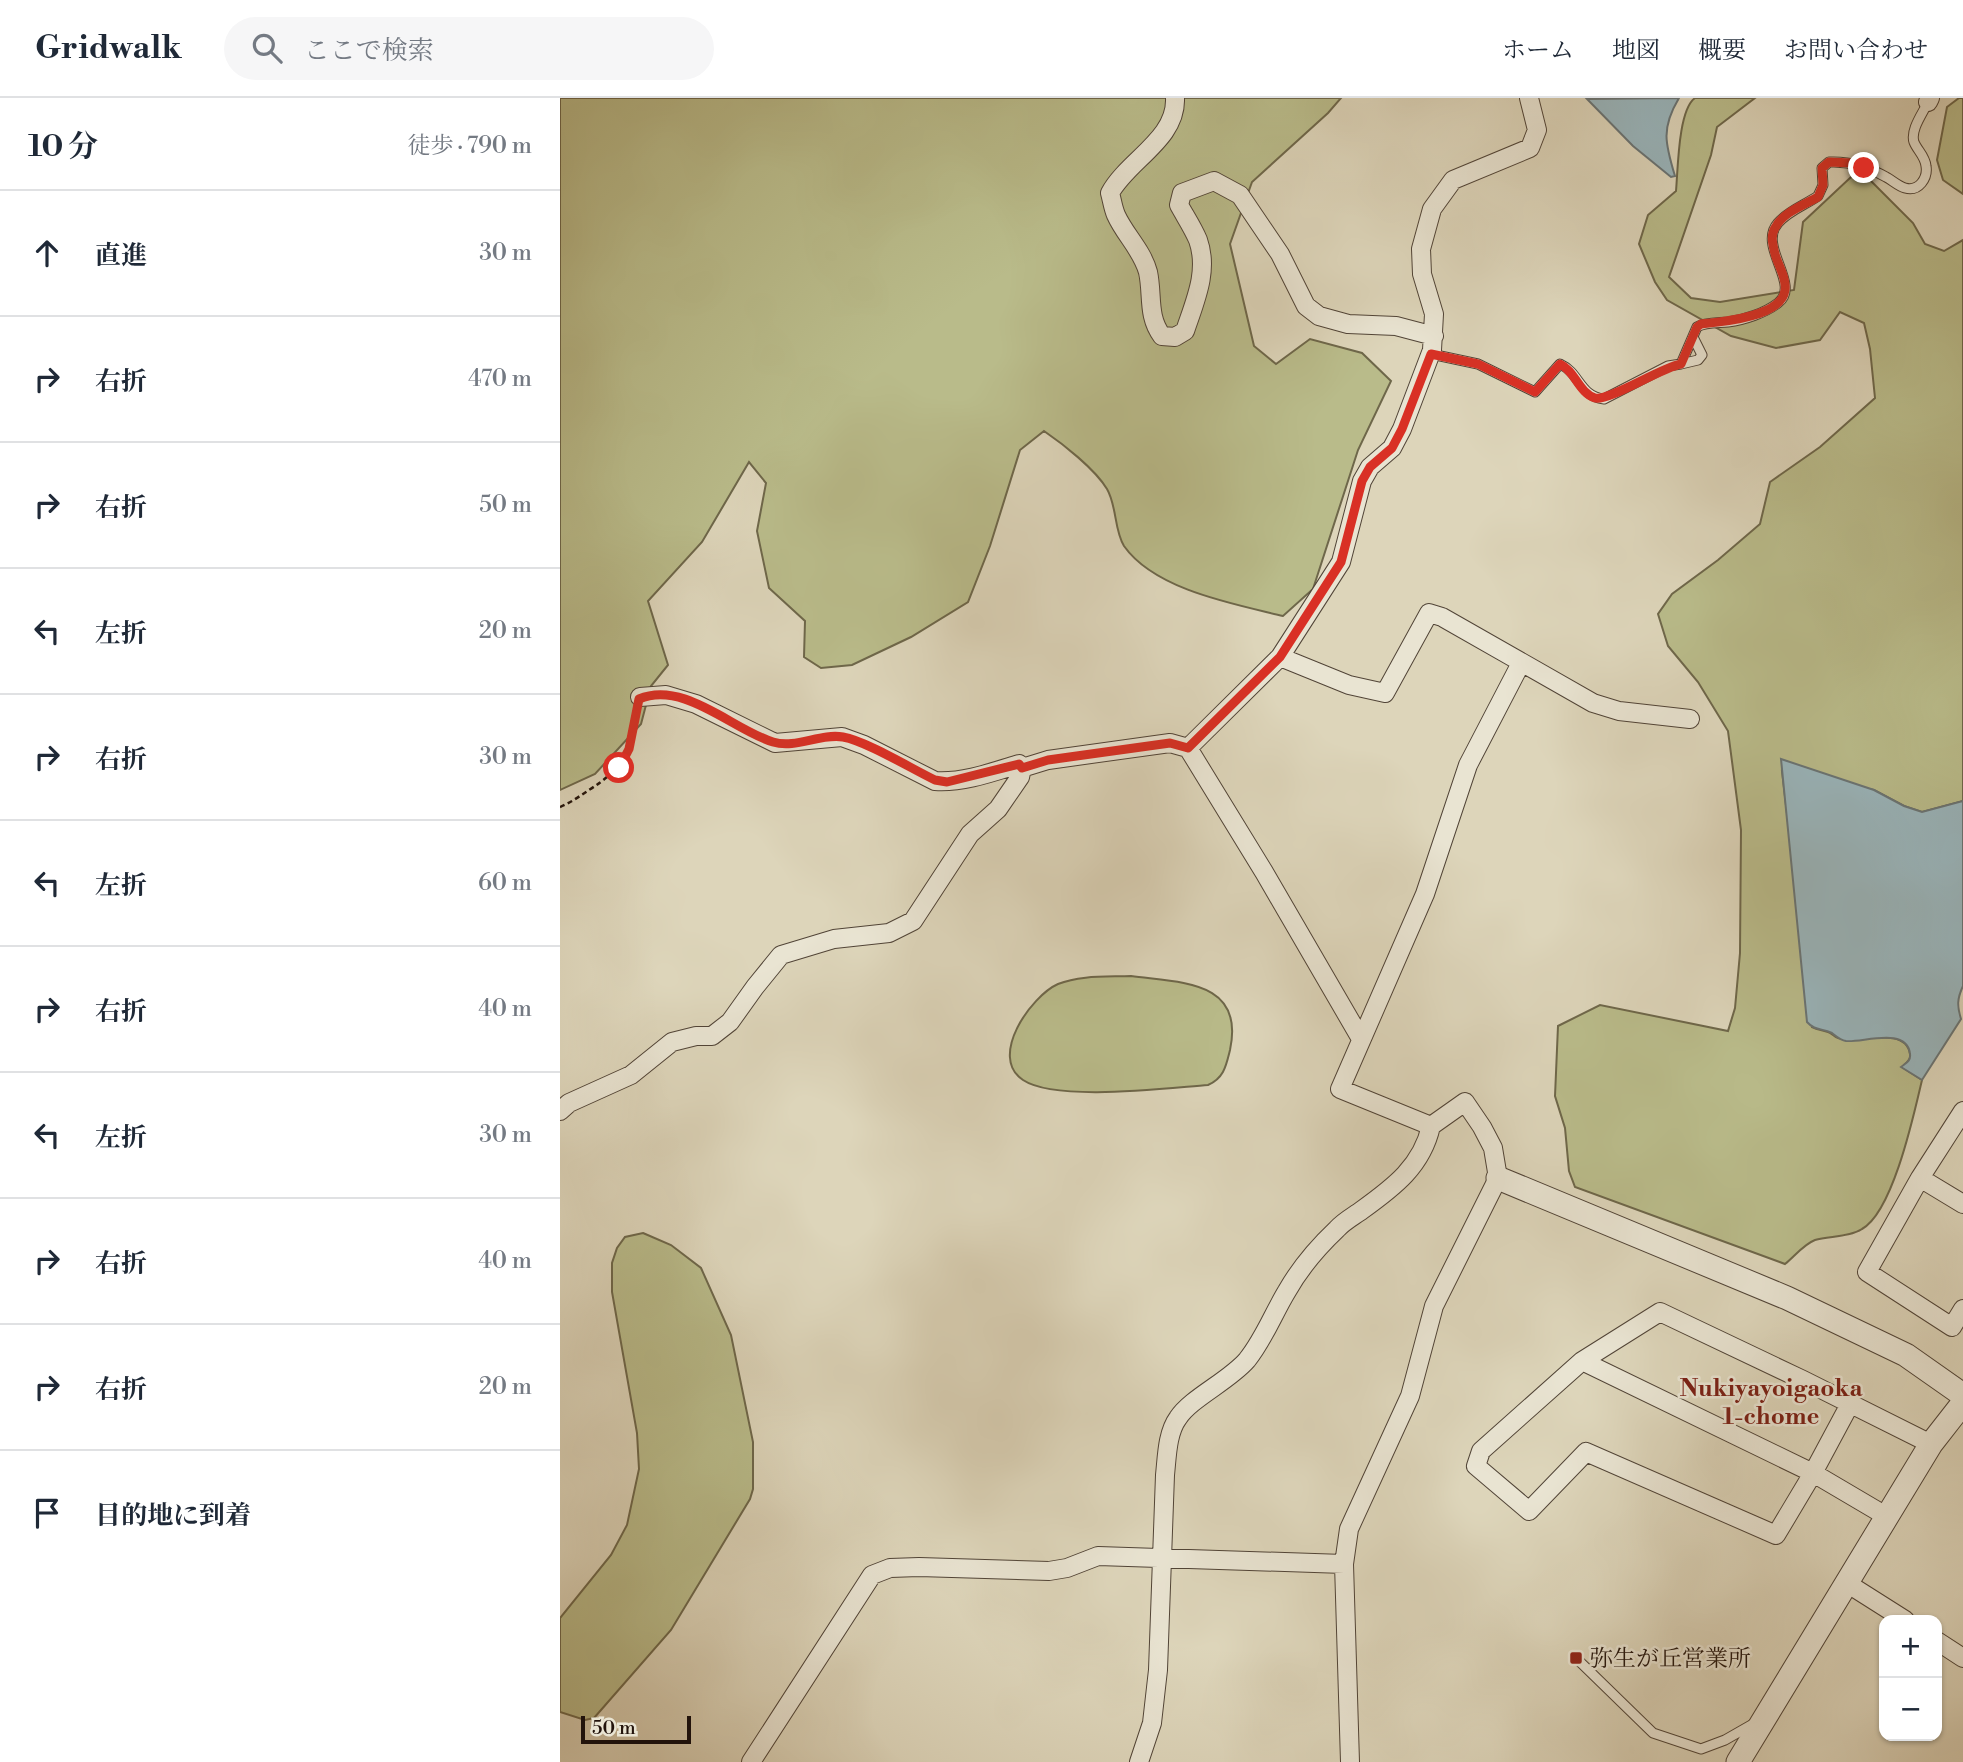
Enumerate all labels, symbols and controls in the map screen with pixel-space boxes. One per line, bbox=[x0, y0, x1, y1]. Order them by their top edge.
search box bbox=[224, 17, 714, 80]
text: Gridwalk bbox=[35, 28, 182, 69]
icon: search bbox=[248, 29, 286, 67]
text: ここで検索 bbox=[304, 35, 434, 67]
text: ホーム bbox=[1502, 36, 1574, 66]
text: 地図 bbox=[1612, 36, 1660, 66]
text: 概要 bbox=[1698, 36, 1746, 66]
text: お問い合わせ bbox=[1784, 36, 1928, 66]
text: 10 分 bbox=[28, 128, 98, 166]
text: 徒歩 · 790 m bbox=[407, 132, 532, 160]
route end bbox=[1848, 152, 1879, 183]
icon: ahead bbox=[28, 234, 66, 272]
text: 30 m bbox=[479, 239, 532, 267]
text: 直進 bbox=[95, 240, 147, 272]
icon: right bbox=[28, 360, 66, 398]
text: 470 m bbox=[468, 365, 532, 393]
text: 右折 bbox=[95, 366, 147, 398]
icon: right bbox=[28, 486, 66, 524]
text: 50 m bbox=[479, 491, 532, 519]
text: 右折 bbox=[95, 492, 147, 524]
icon: left bbox=[28, 612, 66, 650]
text: 20 m bbox=[479, 617, 532, 645]
text: 左折 bbox=[95, 618, 147, 650]
icon: right bbox=[28, 738, 66, 776]
text: 30 m bbox=[479, 743, 532, 771]
text: 右折 bbox=[95, 744, 147, 776]
route start bbox=[603, 752, 634, 783]
icon: left bbox=[28, 864, 66, 902]
text: 60 m bbox=[478, 869, 532, 897]
text: 左折 bbox=[95, 870, 147, 902]
icon: right bbox=[28, 990, 66, 1028]
text: 40 m bbox=[478, 995, 532, 1023]
text: 右折 bbox=[95, 996, 147, 1028]
icon: left bbox=[28, 1116, 66, 1154]
text: 30 m bbox=[479, 1121, 532, 1149]
text: 左折 bbox=[95, 1122, 147, 1154]
icon: right bbox=[28, 1242, 66, 1280]
text: 40 m bbox=[478, 1247, 532, 1275]
text: 右折 bbox=[95, 1248, 147, 1280]
icon: right bbox=[28, 1368, 66, 1406]
text: 20 m bbox=[479, 1373, 532, 1401]
text: 右折 bbox=[95, 1374, 147, 1406]
district label: Nukiyayoigaoka 1-chome bbox=[1679, 1374, 1864, 1432]
icon: arrive bbox=[28, 1494, 66, 1532]
text: 目的地に到着 bbox=[95, 1500, 251, 1532]
map controls bbox=[1879, 1615, 1942, 1741]
button: + bbox=[1879, 1615, 1942, 1678]
place label: 弥生が丘営業所 bbox=[1590, 1645, 1751, 1673]
marker: 弥生が丘営業所 bbox=[1568, 1650, 1584, 1666]
button: − bbox=[1879, 1678, 1942, 1741]
scale bar bbox=[581, 1713, 691, 1745]
text: 50 m bbox=[592, 1716, 636, 1740]

